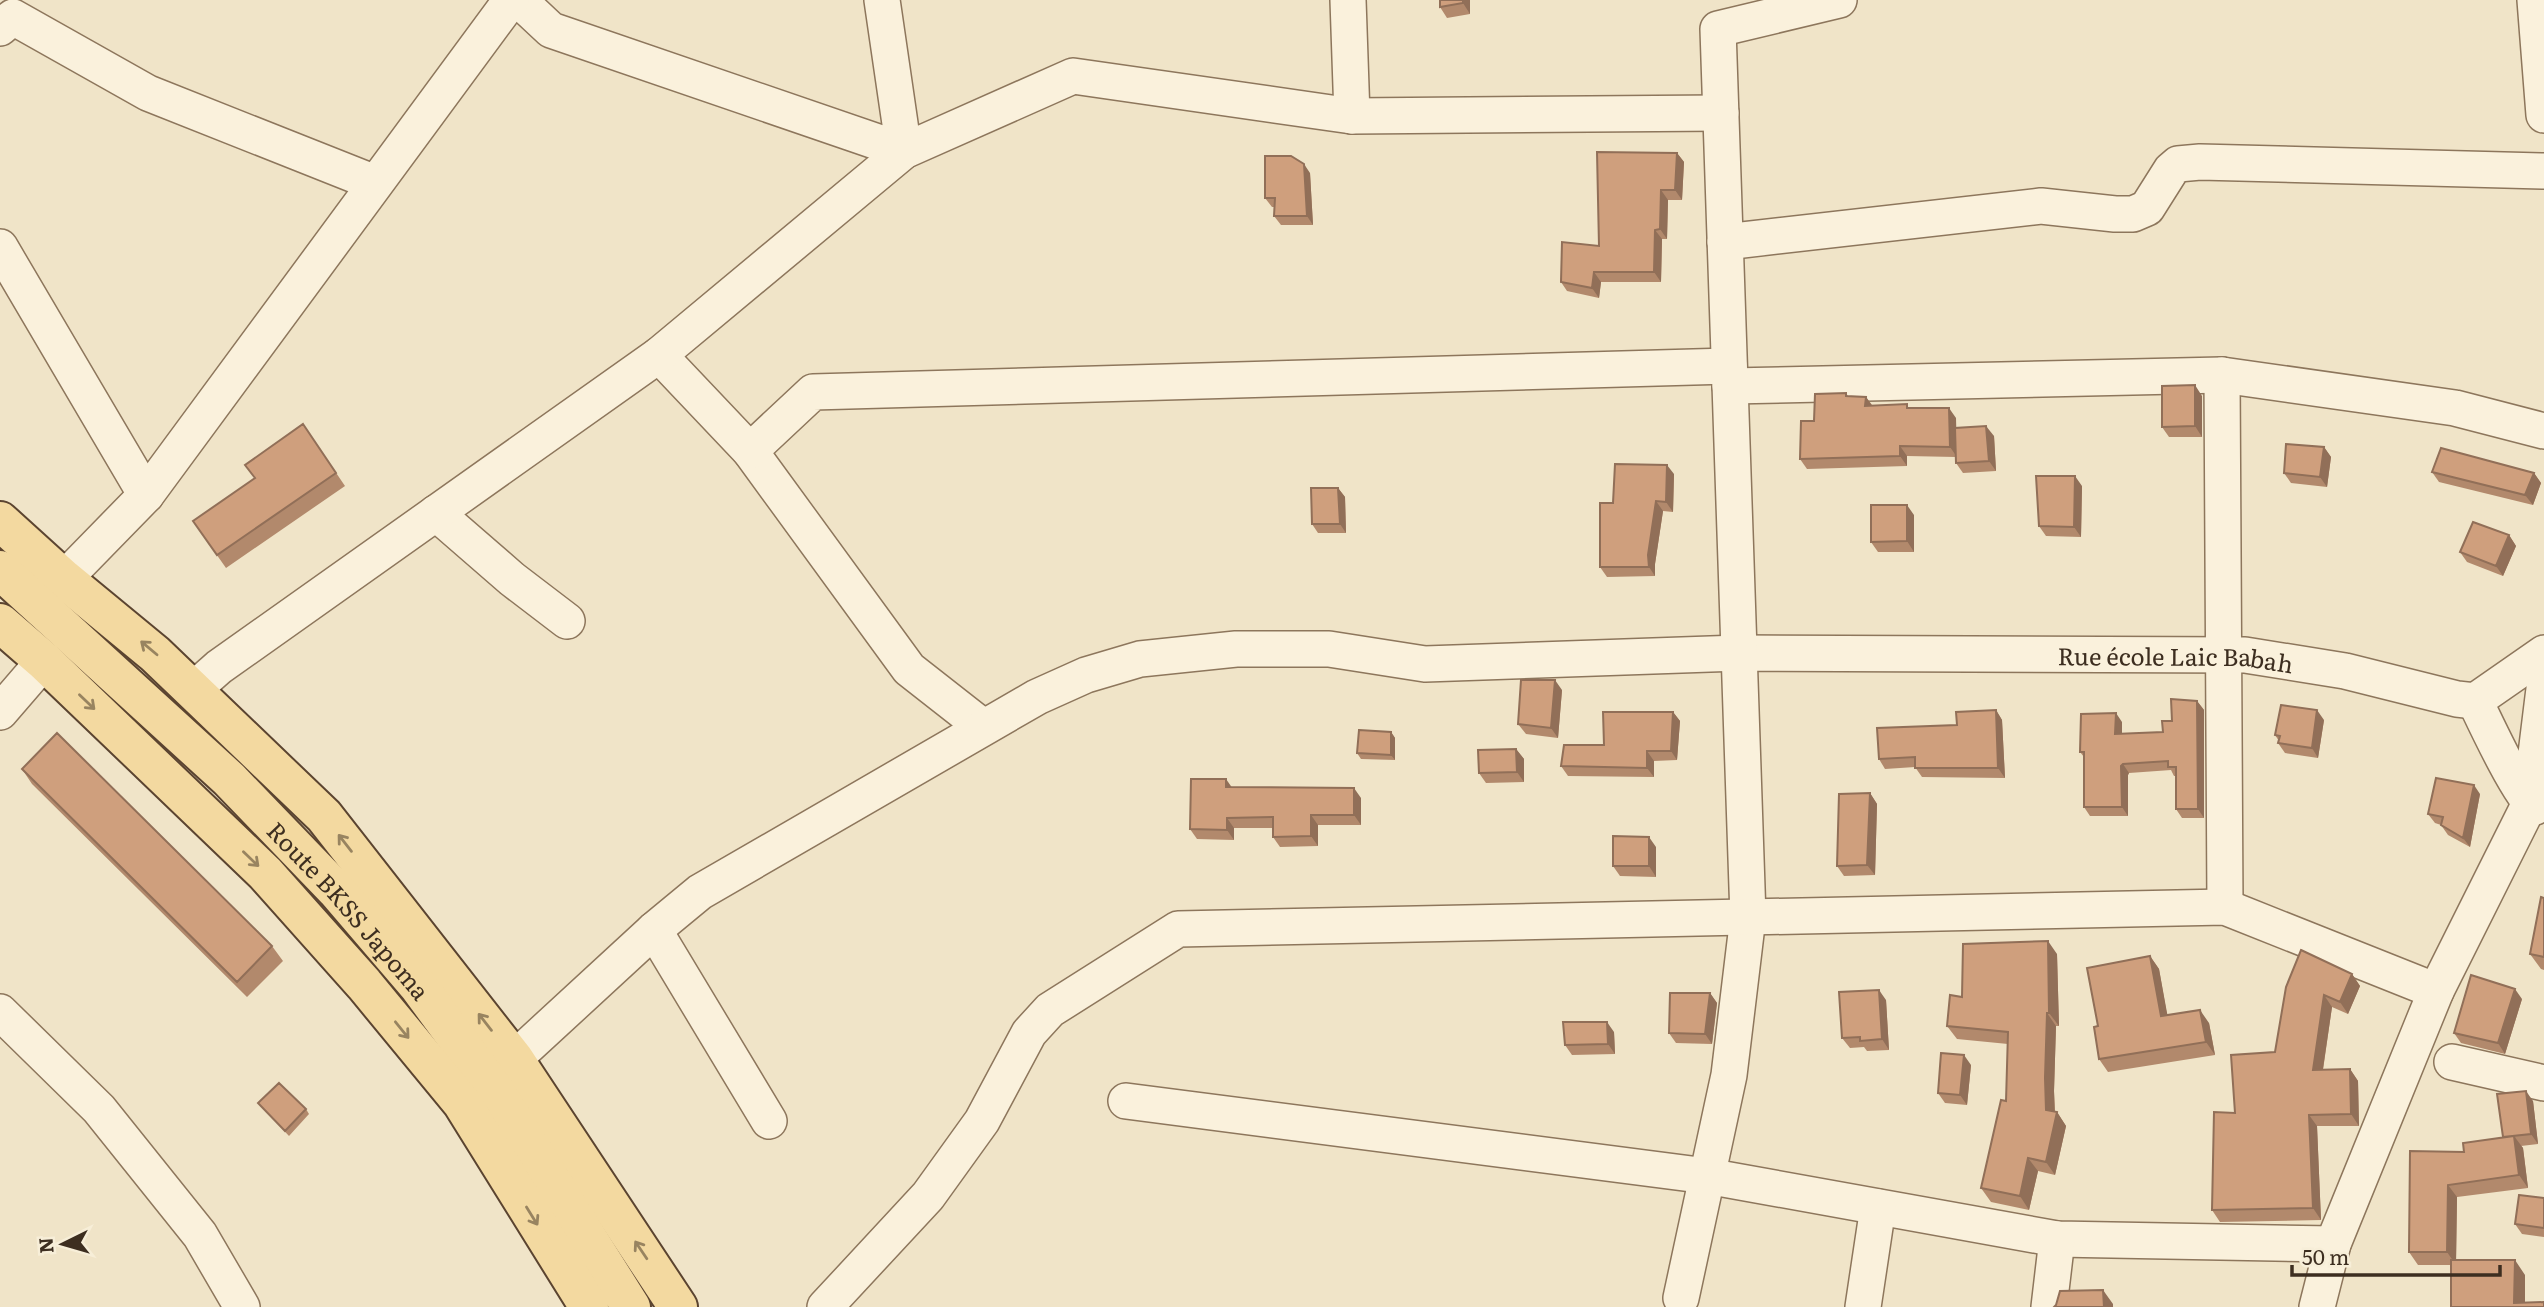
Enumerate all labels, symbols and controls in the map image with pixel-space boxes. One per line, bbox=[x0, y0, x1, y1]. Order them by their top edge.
street label: Rue école Laic Babah bbox=[2057, 637, 2296, 680]
one-way arrow bbox=[140, 640, 158, 656]
one-way arrow bbox=[78, 693, 95, 710]
street label: Route BKSS Japoma bbox=[260, 812, 440, 1006]
one-way arrow bbox=[337, 834, 352, 852]
one-way arrow bbox=[242, 851, 259, 868]
one-way arrow bbox=[477, 1013, 493, 1031]
one-way arrow bbox=[394, 1020, 409, 1038]
one-way arrow bbox=[525, 1205, 539, 1225]
north arrow bbox=[28, 1209, 98, 1279]
scale bar bbox=[2292, 1234, 2500, 1278]
text: N bbox=[30, 1236, 60, 1255]
text: 50 m bbox=[2302, 1240, 2349, 1271]
one-way arrow bbox=[633, 1241, 648, 1260]

